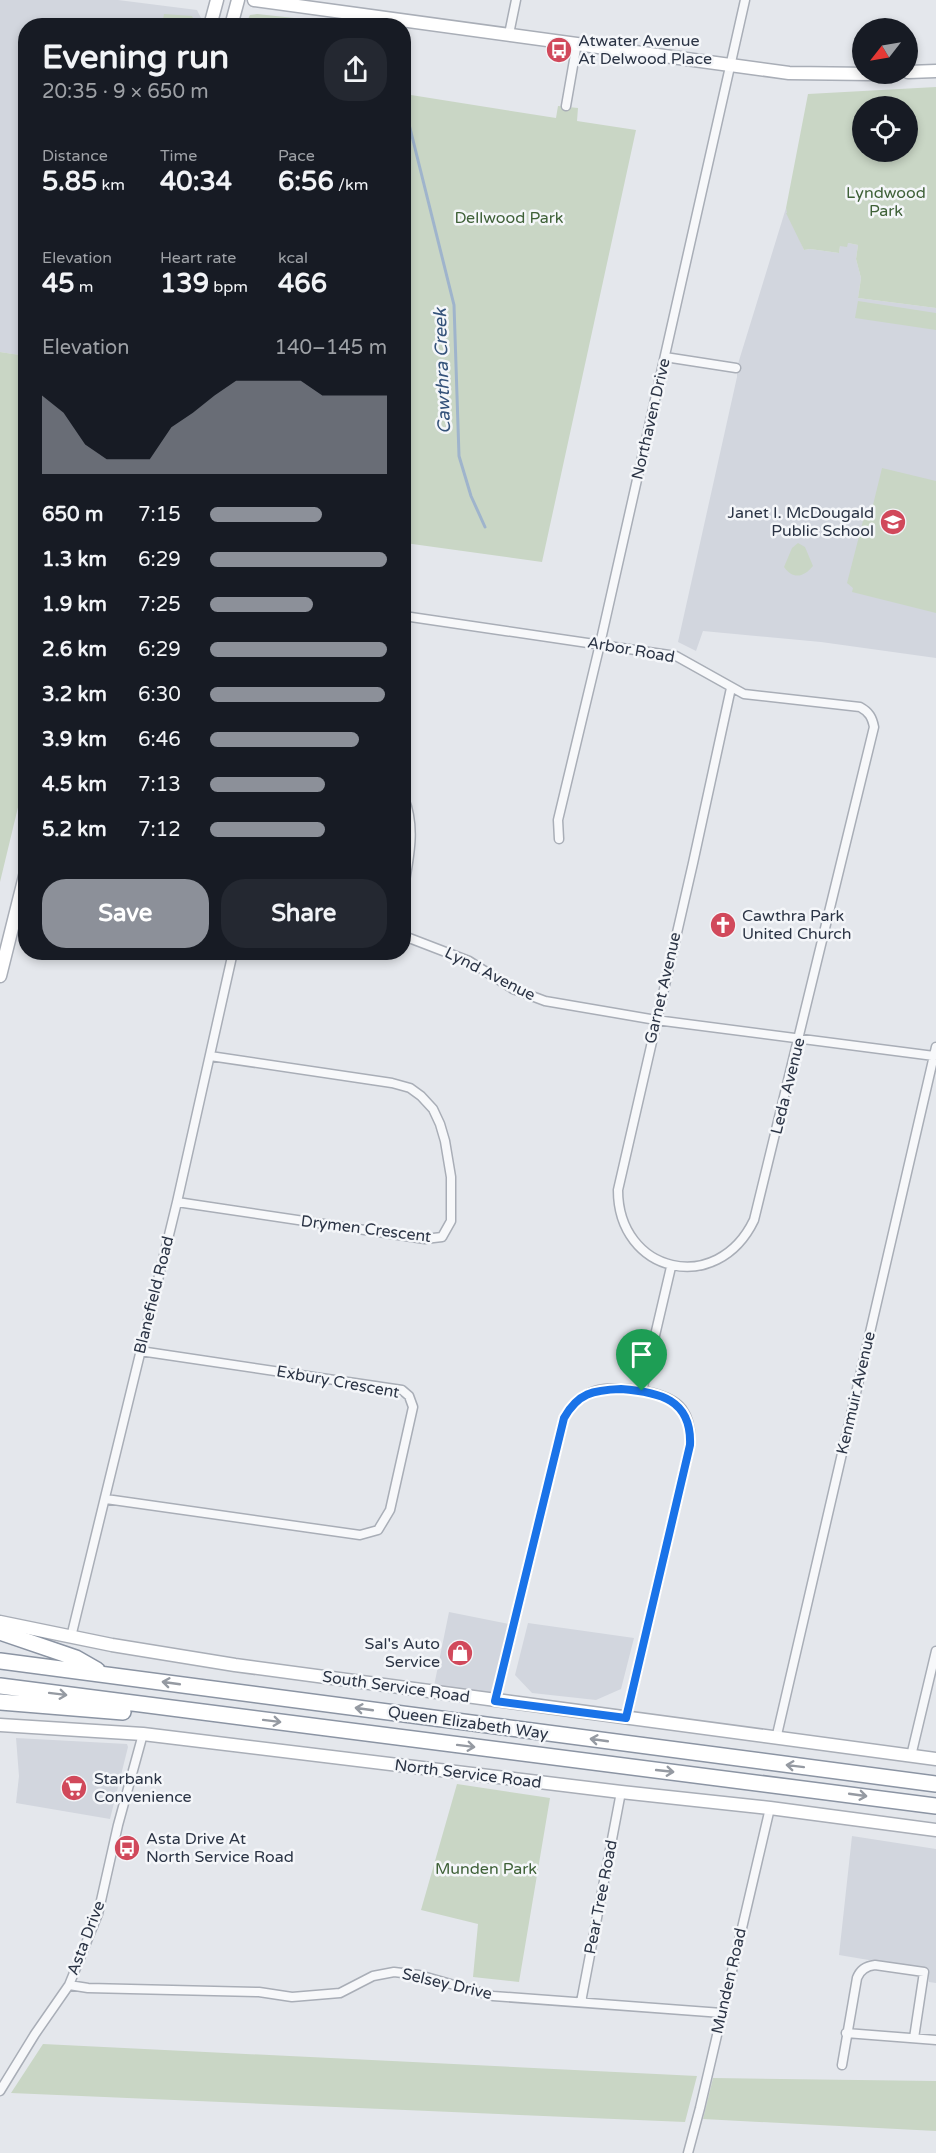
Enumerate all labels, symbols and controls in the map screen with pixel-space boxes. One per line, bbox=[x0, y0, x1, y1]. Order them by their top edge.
north arrow bbox=[852, 18, 918, 84]
map controls bbox=[852, 18, 918, 162]
place label: Atwater Avenue At Delwood Place bbox=[578, 31, 712, 69]
bus stop icon: Atwater Avenue At Delwood Place bbox=[544, 35, 574, 65]
text: Evening run bbox=[42, 38, 229, 77]
button: share bbox=[324, 38, 387, 101]
text: 20:35 · 9 × 650 m bbox=[42, 80, 209, 104]
button: locate bbox=[852, 96, 918, 162]
text: Distance bbox=[42, 146, 108, 166]
text: Time bbox=[160, 146, 197, 166]
text: Pace bbox=[278, 146, 315, 166]
text: 5.85 bbox=[42, 166, 97, 197]
text: 40:34 bbox=[160, 166, 232, 197]
text: 6:56 bbox=[278, 166, 334, 197]
text: km bbox=[97, 175, 125, 195]
text: /km bbox=[334, 175, 368, 195]
park label: Lyndwood Park bbox=[846, 183, 926, 221]
park label: Dellwood Park bbox=[454, 208, 564, 228]
text: Elevation bbox=[42, 248, 112, 268]
text: Heart rate bbox=[160, 248, 236, 268]
text: kcal bbox=[278, 248, 308, 268]
text: 45 bbox=[42, 268, 75, 299]
text: 139 bbox=[160, 268, 209, 299]
text: 466 bbox=[278, 268, 327, 299]
text: m bbox=[75, 277, 94, 297]
text: bpm bbox=[209, 277, 248, 297]
water label: Cawthra Creek bbox=[429, 307, 455, 434]
text: Elevation bbox=[42, 336, 129, 360]
text: 140–145 m bbox=[274, 336, 387, 360]
street label: Northaven Drive bbox=[627, 356, 675, 482]
text: 650 m bbox=[42, 503, 103, 527]
text: 7:15 bbox=[138, 503, 181, 527]
place label: Janet I. McDougald Public School bbox=[727, 503, 874, 541]
school or university icon: Janet I. McDougald Public School bbox=[878, 507, 908, 537]
text: 1.3 km bbox=[42, 548, 107, 572]
text: 6:29 bbox=[138, 548, 181, 572]
text: 1.9 km bbox=[42, 593, 107, 617]
text: 7:25 bbox=[138, 593, 181, 617]
street label: Arbor Road bbox=[586, 632, 676, 668]
text: 2.6 km bbox=[42, 638, 107, 662]
text: 6:29 bbox=[138, 638, 181, 662]
text: 3.2 km bbox=[42, 683, 107, 707]
text: 6:30 bbox=[138, 683, 181, 707]
text: 3.9 km bbox=[42, 728, 107, 752]
text: 6:46 bbox=[138, 728, 181, 752]
text: 4.5 km bbox=[42, 773, 107, 797]
text: 7:13 bbox=[138, 773, 181, 797]
text: 5.2 km bbox=[42, 818, 107, 842]
text: 7:12 bbox=[138, 818, 181, 842]
button: Save bbox=[42, 879, 209, 948]
button: Share bbox=[221, 879, 387, 948]
place label: Cawthra Park United Church bbox=[742, 906, 852, 944]
church icon: Cawthra Park United Church bbox=[708, 910, 738, 940]
street label: Garnet Avenue bbox=[640, 930, 686, 1046]
street label: Lynd Avenue bbox=[441, 943, 539, 1005]
street label: Leda Avenue bbox=[766, 1036, 810, 1136]
street label: Drymen Crescent bbox=[300, 1211, 432, 1247]
street label: Blanefield Road bbox=[130, 1234, 178, 1356]
pin bbox=[616, 1329, 667, 1391]
street label: Kenmuir Avenue bbox=[832, 1330, 880, 1456]
icon: arrive bbox=[625, 1338, 658, 1371]
street label: Exbury Crescent bbox=[275, 1361, 401, 1403]
place label: Sal's Auto Service bbox=[365, 1634, 440, 1672]
shop icon: Sal's Auto Service bbox=[445, 1638, 475, 1668]
street label: South Service Road bbox=[321, 1667, 471, 1707]
one-way arrow bbox=[161, 1677, 181, 1688]
one-way arrow bbox=[48, 1688, 67, 1699]
street label: Queen Elizabeth Way bbox=[386, 1702, 550, 1744]
one-way arrow bbox=[354, 1703, 374, 1714]
one-way arrow bbox=[262, 1716, 282, 1727]
one-way arrow bbox=[589, 1735, 609, 1746]
one-way arrow bbox=[455, 1741, 475, 1752]
street label: North Service Road bbox=[393, 1755, 543, 1793]
one-way arrow bbox=[785, 1760, 805, 1771]
one-way arrow bbox=[654, 1765, 674, 1776]
place label: Starbank Convenience bbox=[94, 1769, 192, 1807]
supermarket icon: Starbank Convenience bbox=[59, 1773, 89, 1803]
one-way arrow bbox=[848, 1790, 868, 1801]
place label: Asta Drive At North Service Road bbox=[146, 1829, 294, 1867]
bus stop icon: Asta Drive At North Service Road bbox=[112, 1833, 142, 1863]
street label: Pear Tree Road bbox=[580, 1838, 622, 1956]
park label: Munden Park bbox=[435, 1859, 537, 1879]
street label: Asta Drive bbox=[63, 1898, 109, 1978]
street label: Munden Road bbox=[707, 1926, 751, 2036]
street label: Selsey Drive bbox=[400, 1964, 494, 2004]

